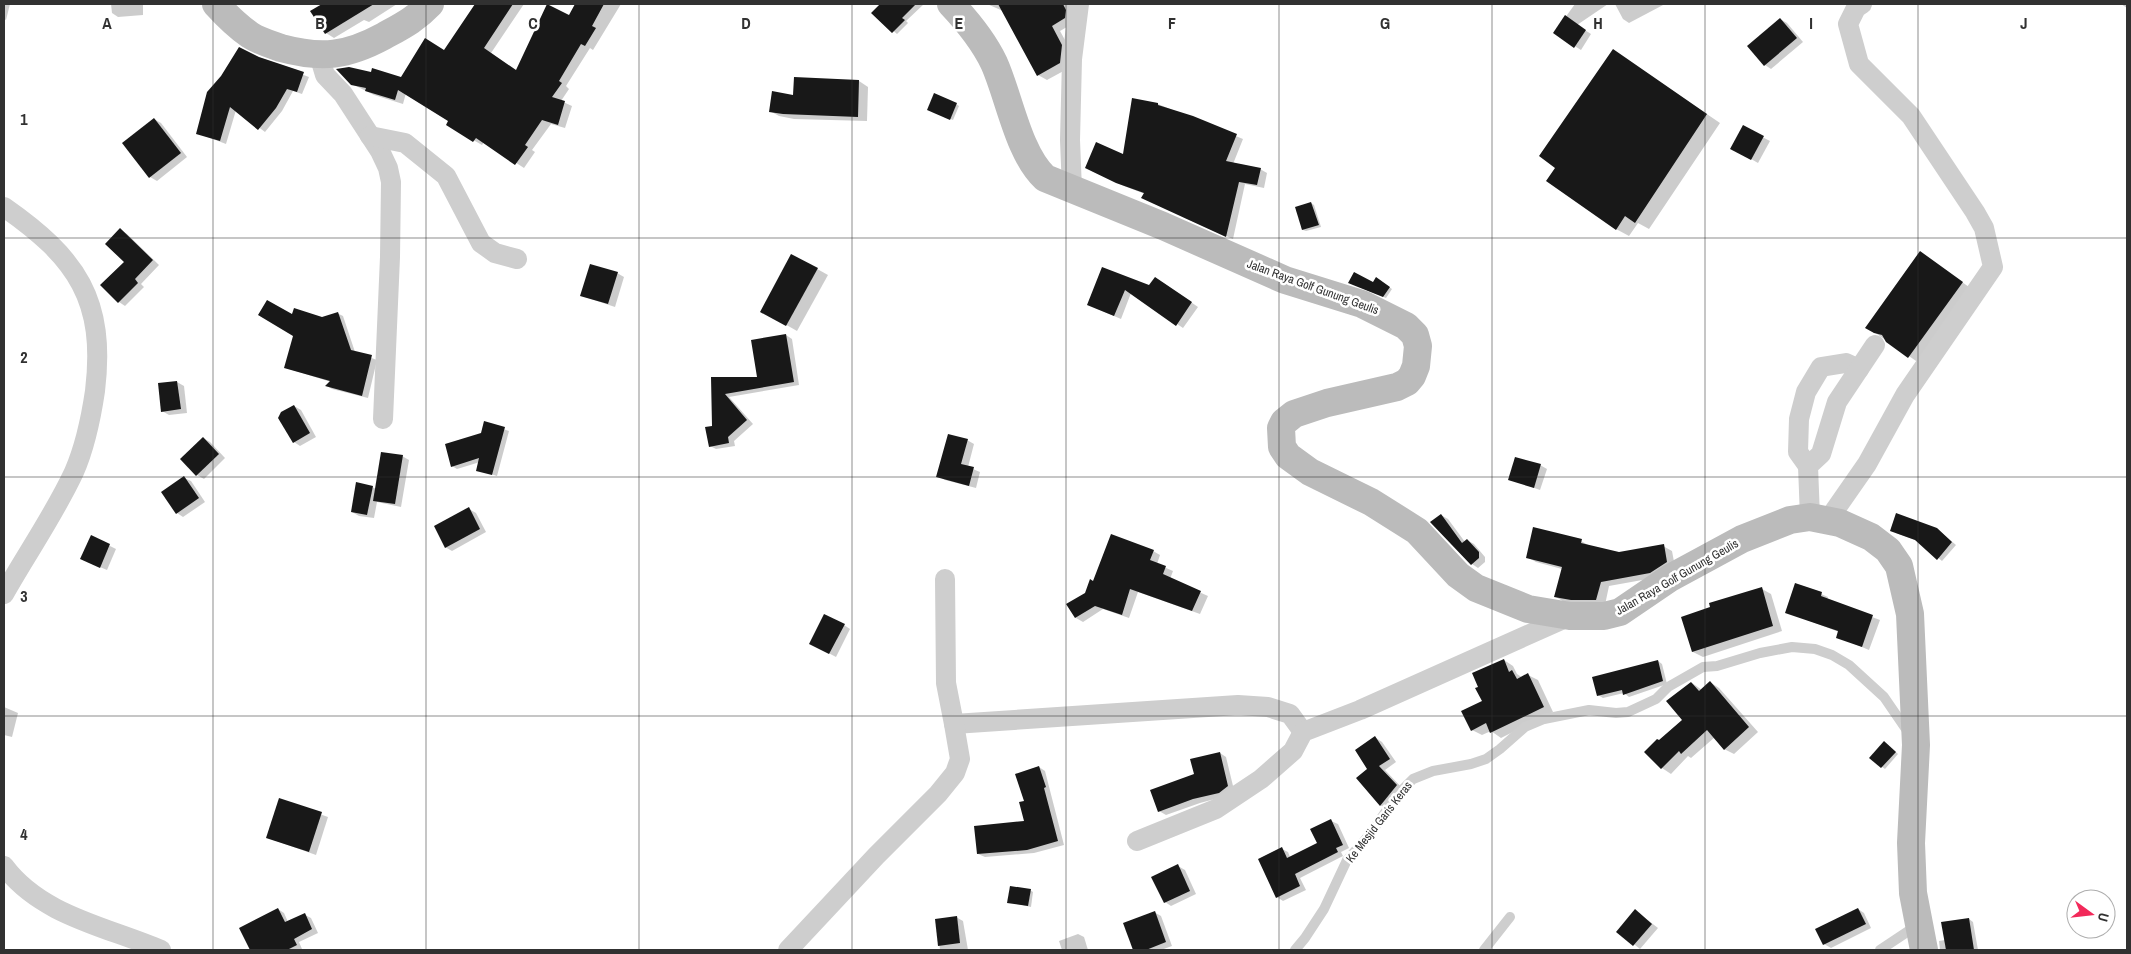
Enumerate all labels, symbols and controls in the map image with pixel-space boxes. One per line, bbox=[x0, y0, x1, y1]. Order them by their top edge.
text: A bbox=[102, 12, 112, 34]
text: B bbox=[315, 12, 325, 34]
text: C bbox=[528, 12, 538, 34]
text: D bbox=[741, 12, 751, 34]
text: E bbox=[955, 12, 964, 34]
text: F bbox=[1168, 12, 1176, 34]
text: G bbox=[1380, 12, 1390, 34]
text: H bbox=[1593, 12, 1603, 34]
text: I bbox=[1809, 12, 1813, 34]
text: J bbox=[2020, 12, 2028, 34]
text: 1 bbox=[20, 108, 28, 130]
street label: Jalan Raya Golf Gunung Geulis bbox=[1245, 256, 1381, 318]
text: 2 bbox=[20, 346, 28, 368]
street label: Jalan Raya Golf Gunung Geulis bbox=[1613, 535, 1741, 619]
text: 3 bbox=[20, 585, 28, 607]
street label: Ke Mesjid Garis Keras bbox=[1342, 778, 1416, 866]
text: 4 bbox=[20, 823, 28, 845]
north arrow bbox=[2066, 889, 2116, 939]
text: U bbox=[2094, 911, 2113, 924]

